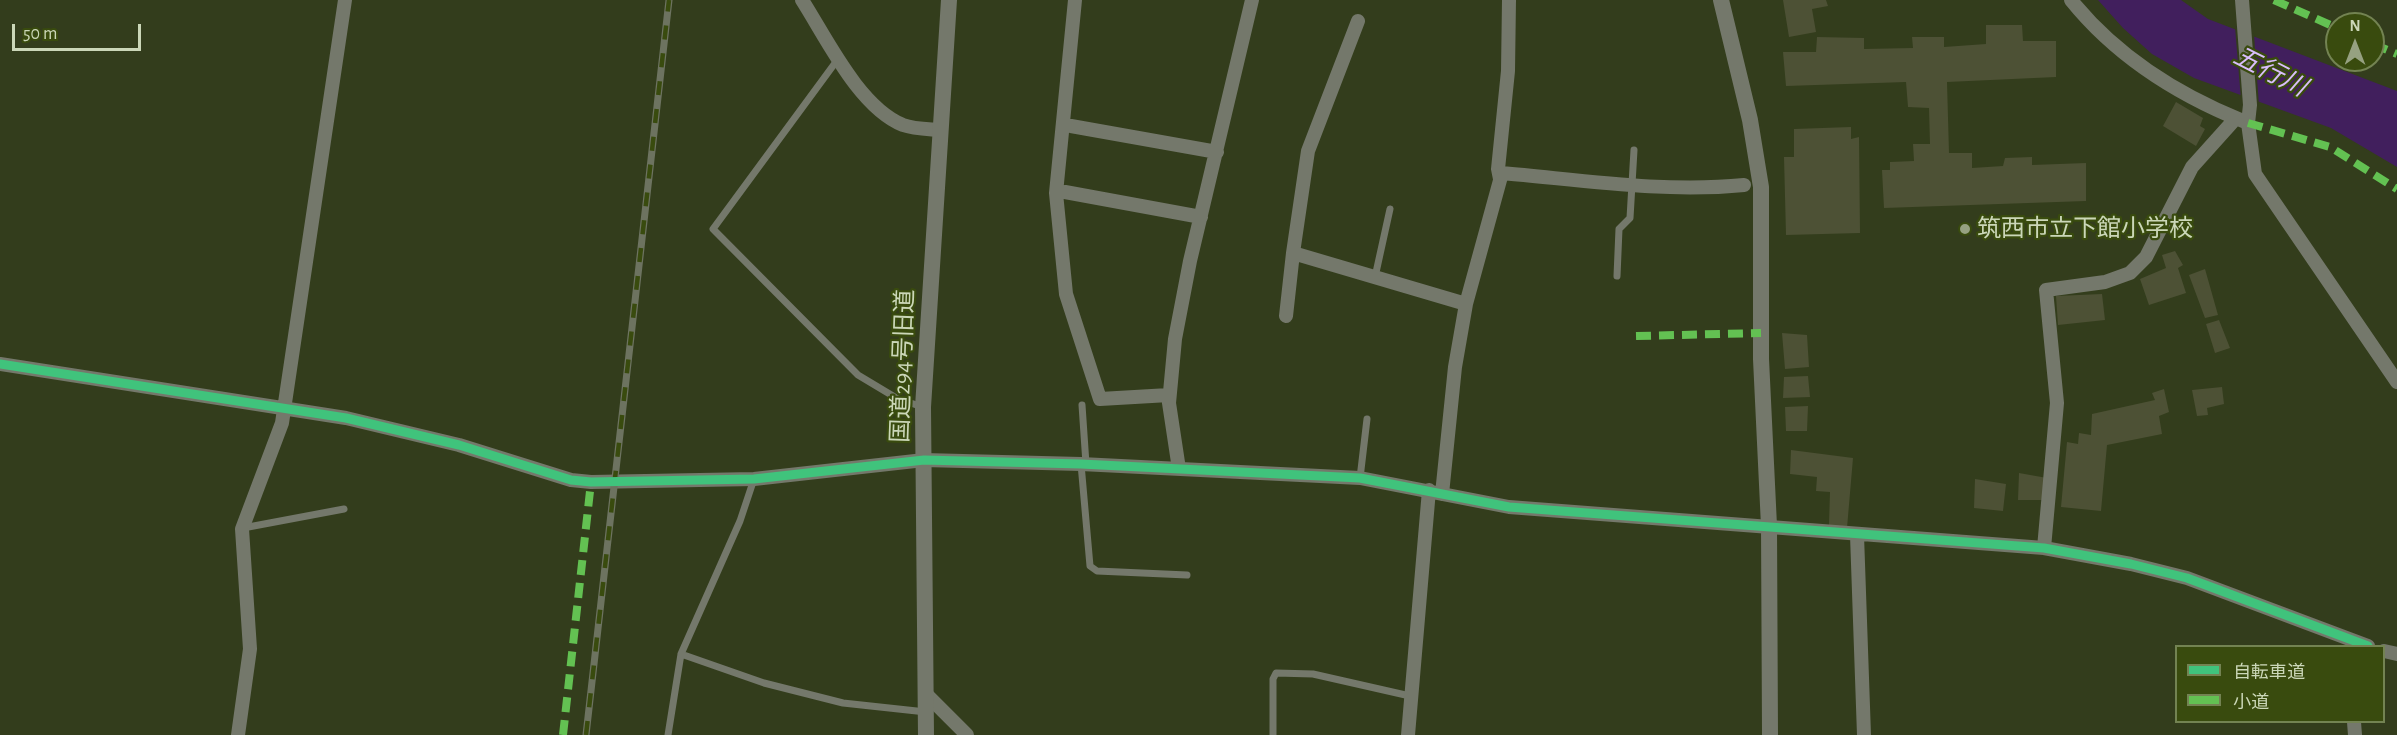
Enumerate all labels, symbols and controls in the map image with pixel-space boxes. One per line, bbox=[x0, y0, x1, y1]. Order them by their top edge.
scale bar bbox=[15, 12, 144, 50]
north arrow bbox=[2325, 12, 2385, 72]
text: N bbox=[2349, 18, 2361, 34]
text: 50 m bbox=[23, 25, 57, 43]
water label: 五行川 bbox=[2228, 40, 2312, 104]
place label: 筑西市立下館小学校 bbox=[1977, 215, 2193, 243]
marker: 筑西市立下館小学校 bbox=[1958, 222, 1972, 236]
street label: 国道294号旧道 bbox=[886, 289, 920, 443]
legend bbox=[2175, 645, 2385, 723]
text: 自転車道 bbox=[2233, 664, 2305, 682]
text: 小道 bbox=[2233, 694, 2269, 712]

